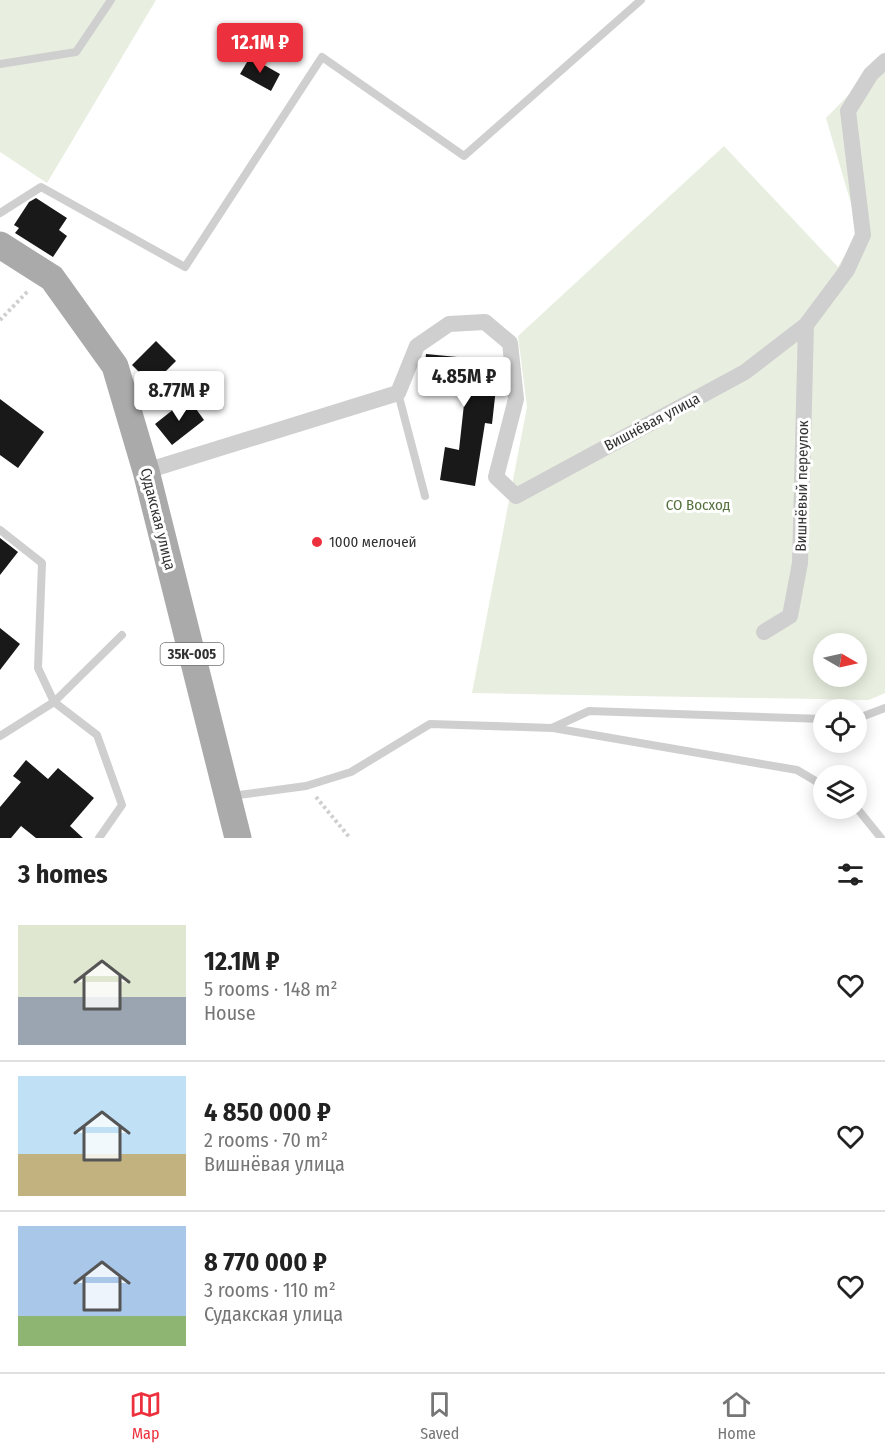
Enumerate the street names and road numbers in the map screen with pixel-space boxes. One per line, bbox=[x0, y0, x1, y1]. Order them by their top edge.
street label: Вишнёвая улица bbox=[601, 389, 703, 455]
street label: Вишнёвый переулок bbox=[792, 420, 812, 552]
street label: Судакская улица bbox=[137, 466, 179, 572]
road number: 35К-005 bbox=[160, 643, 224, 665]

